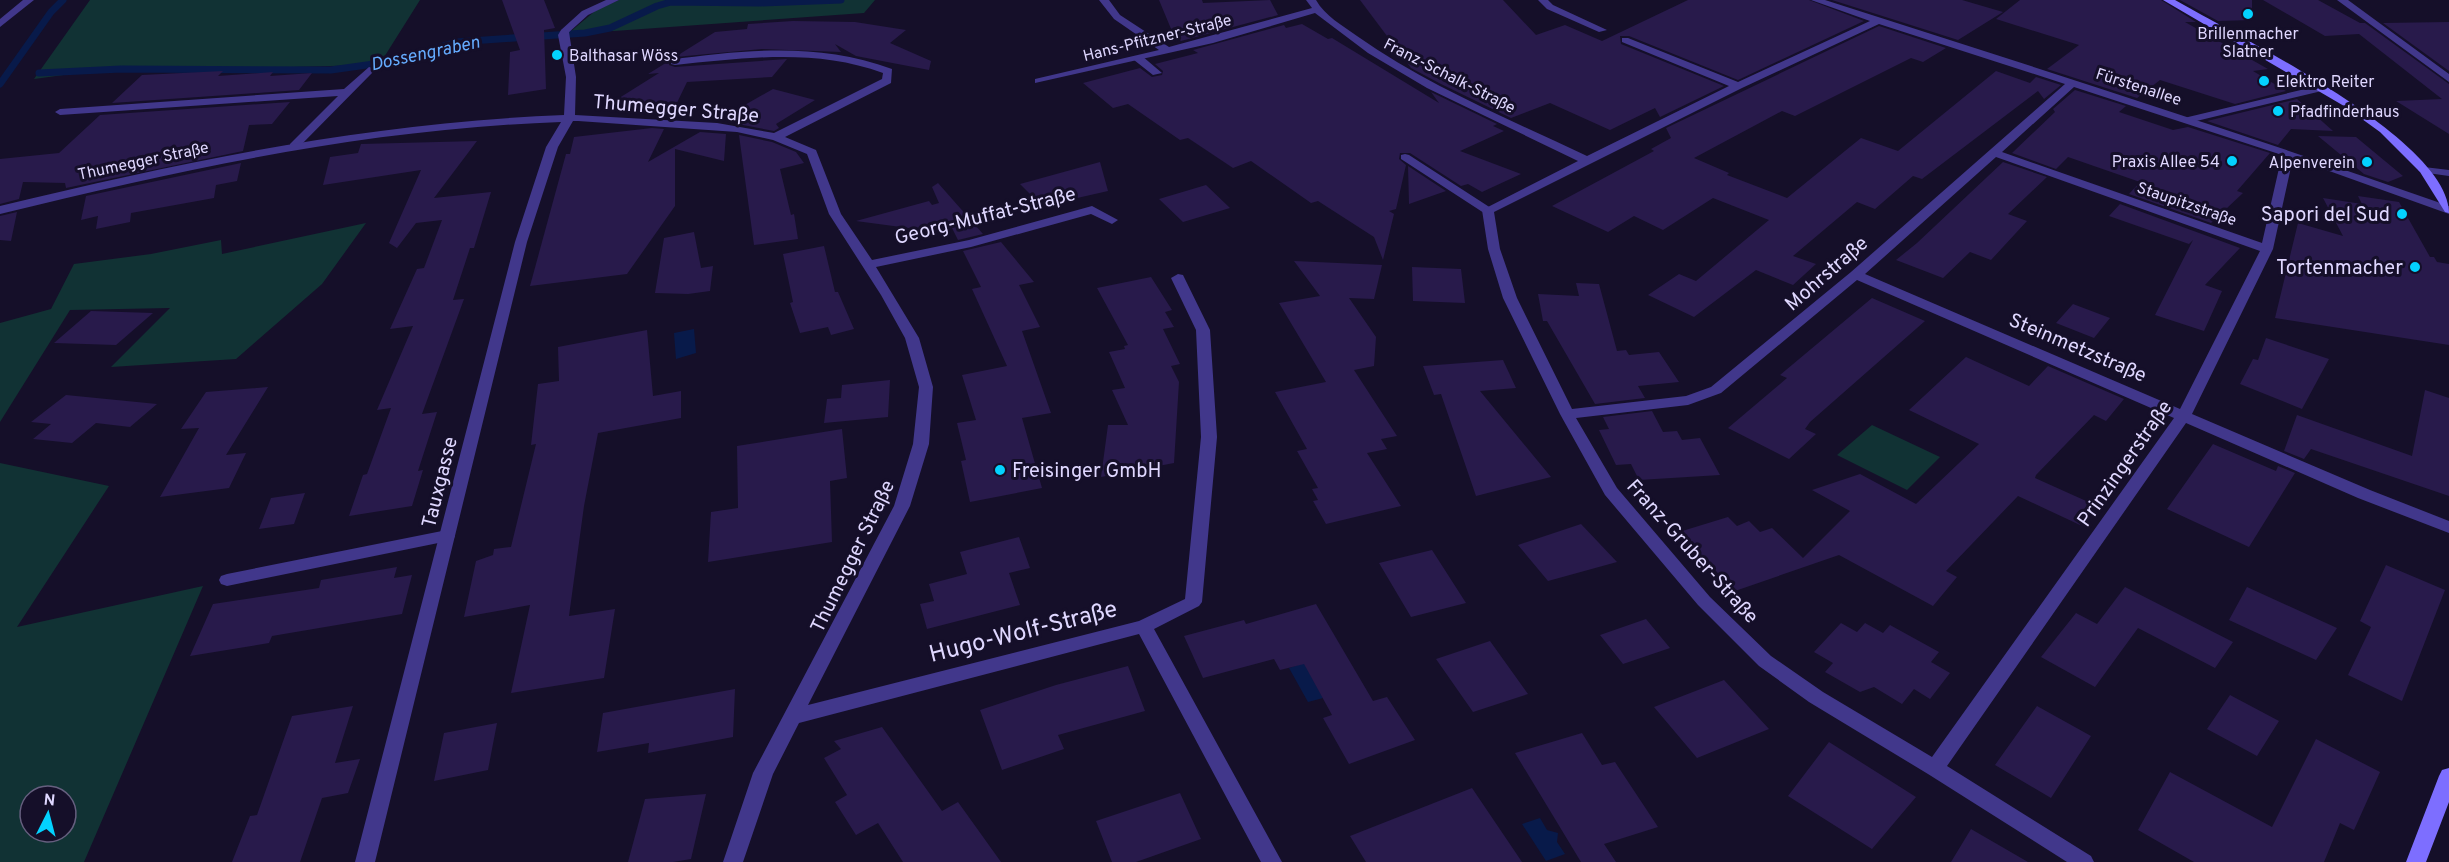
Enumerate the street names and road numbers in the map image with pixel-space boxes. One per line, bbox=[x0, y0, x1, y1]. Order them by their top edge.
street label: Hans-Pfitzner-Straße bbox=[1081, 11, 1234, 67]
street label: Franz-Schalk-Straße bbox=[1380, 35, 1518, 119]
street label: Fürstenallee bbox=[2093, 65, 2184, 111]
street label: Thumegger Straße bbox=[592, 90, 760, 130]
street label: Thumegger Straße bbox=[76, 138, 211, 186]
street label: Staupitzstraße bbox=[2134, 178, 2239, 231]
street label: Georg-Muffat-Straße bbox=[892, 182, 1079, 252]
street label: Mohrstraße bbox=[1780, 231, 1874, 318]
street label: Steinmetzstraße bbox=[2004, 308, 2150, 390]
street label: Prinzingerstraße bbox=[2072, 396, 2179, 533]
street label: Tauxgasse bbox=[417, 434, 465, 531]
street label: Franz-Gruber-Straße bbox=[1620, 475, 1763, 630]
street label: Thumegger Straße bbox=[806, 476, 902, 637]
street label: Hugo-Wolf-Straße bbox=[926, 595, 1121, 671]

